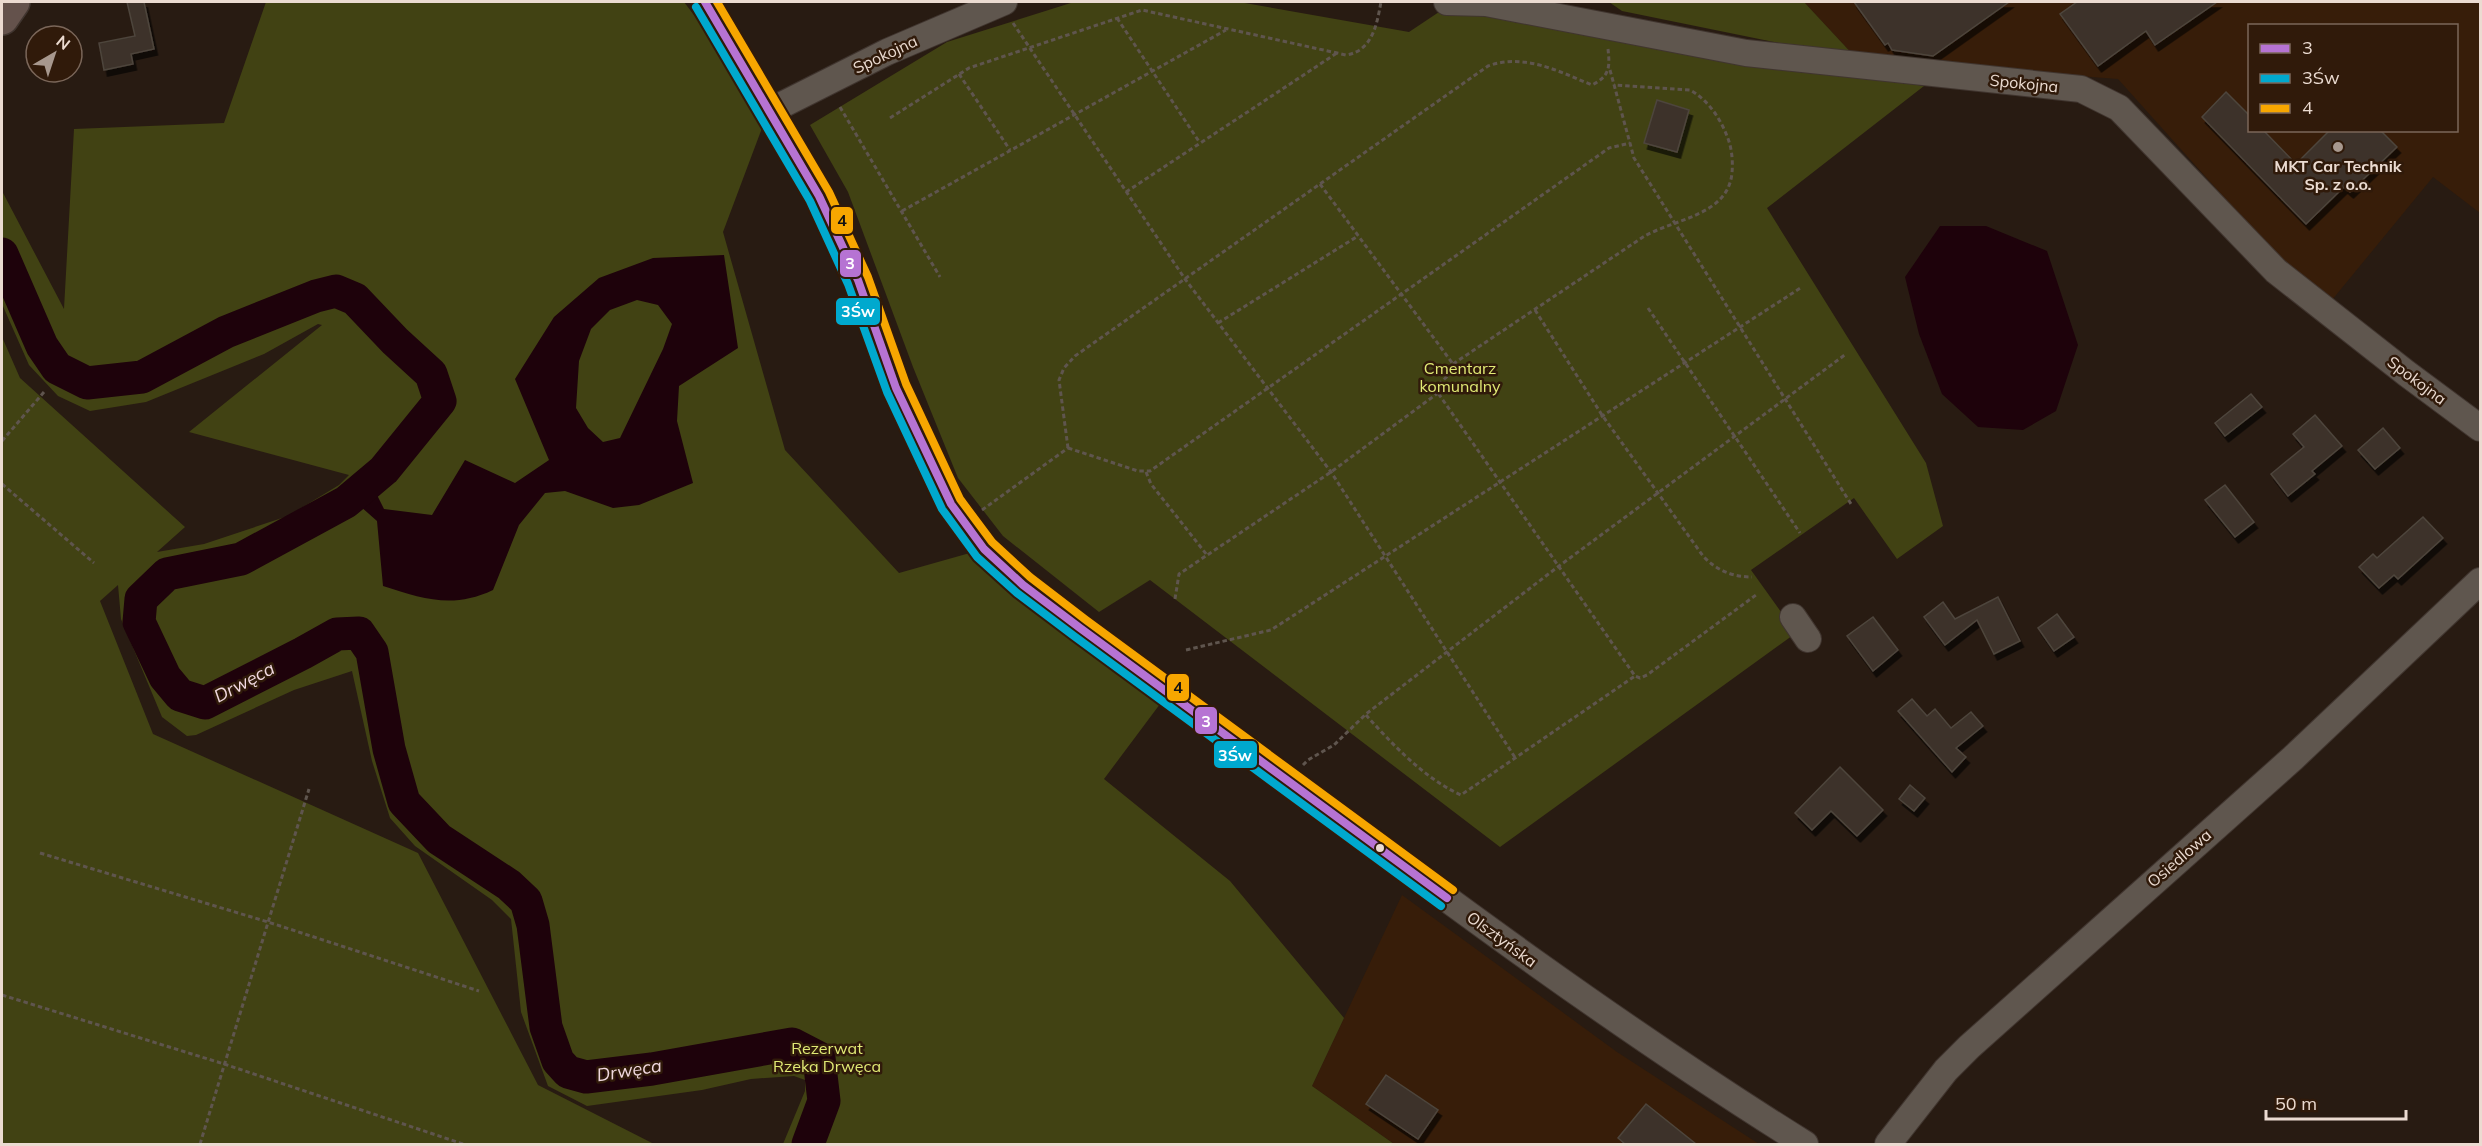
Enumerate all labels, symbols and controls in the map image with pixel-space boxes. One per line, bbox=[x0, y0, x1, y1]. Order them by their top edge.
north arrow bbox=[24, 24, 84, 84]
legend bbox=[2248, 24, 2458, 132]
street label: Spokojna bbox=[850, 30, 920, 78]
text: N bbox=[52, 31, 74, 54]
text: 3 bbox=[2302, 36, 2313, 59]
text: 3Św bbox=[2302, 66, 2340, 89]
street label: Spokojna bbox=[1989, 69, 2059, 97]
text: 4 bbox=[2302, 96, 2313, 119]
marker: MKT Car Technik Sp. z o.o. bbox=[2331, 140, 2345, 154]
place label: MKT Car Technik Sp. z o.o. bbox=[2274, 156, 2403, 194]
line badge: 4 bbox=[830, 206, 854, 235]
text: 4 bbox=[837, 210, 847, 230]
line badge: 3 bbox=[839, 249, 862, 278]
text: 3 bbox=[845, 253, 855, 273]
line badge: 3Św bbox=[835, 297, 881, 326]
text: 3Św bbox=[841, 301, 875, 321]
street label: Spokojna bbox=[2384, 351, 2450, 409]
park label: Cmentarz komunalny bbox=[1419, 358, 1501, 396]
water label: Drwęca bbox=[210, 656, 278, 708]
line badge: 4 bbox=[1166, 673, 1190, 702]
text: 4 bbox=[1173, 677, 1183, 697]
line badge: 3 bbox=[1194, 706, 1218, 735]
text: 3 bbox=[1201, 711, 1211, 731]
line badge: 3Św bbox=[1213, 740, 1258, 769]
text: 3Św bbox=[1218, 745, 1252, 765]
street label: Osiedlowa bbox=[2143, 825, 2215, 891]
unlabelled marker bbox=[1374, 842, 1386, 854]
street label: Olsztyńska bbox=[1463, 907, 1541, 971]
park label: Rezerwat Rzeka Drwęca bbox=[773, 1038, 881, 1076]
water label: Drwęca bbox=[595, 1053, 663, 1086]
scale bar bbox=[2266, 1083, 2406, 1121]
text: 50 m bbox=[2275, 1092, 2317, 1115]

